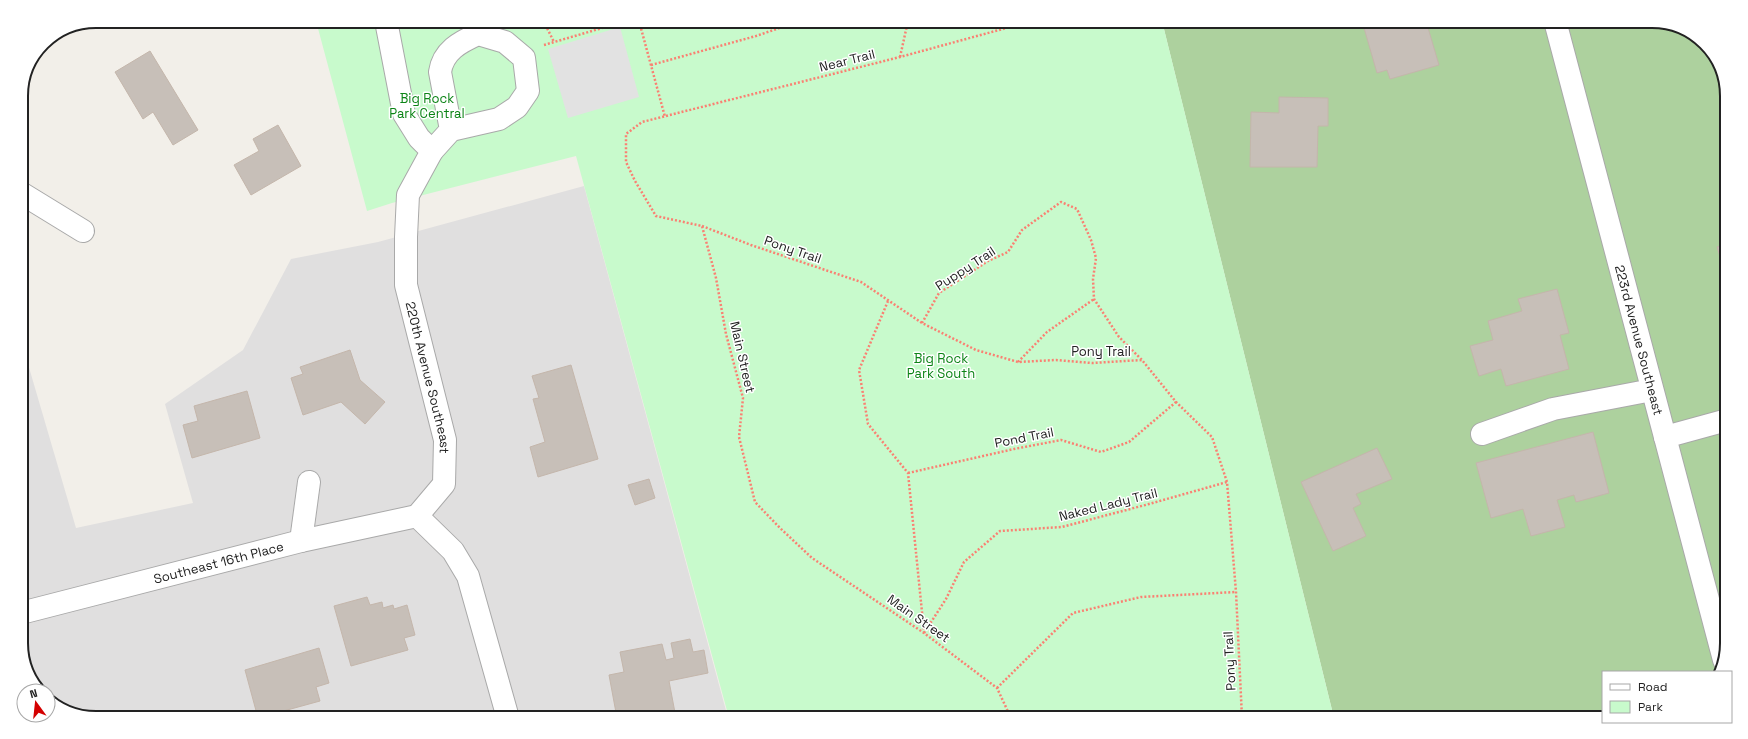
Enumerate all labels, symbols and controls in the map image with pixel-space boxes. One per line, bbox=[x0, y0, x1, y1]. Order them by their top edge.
street label: Near Trail bbox=[817, 45, 877, 76]
park label: Big Rock Park Central bbox=[389, 90, 465, 122]
street label: Pony Trail bbox=[762, 232, 824, 267]
street label: Puppy Trail bbox=[932, 243, 999, 294]
street label: 223rd Avenue Southeast bbox=[1611, 263, 1667, 417]
street label: 220th Avenue Southeast bbox=[401, 300, 453, 454]
street label: Main Street bbox=[726, 320, 759, 395]
street label: Pony Trail bbox=[1071, 343, 1131, 360]
park label: Big Rock Park South bbox=[907, 350, 975, 382]
street label: Pond Trail bbox=[993, 423, 1055, 452]
street label: Naked Lady Trail bbox=[1057, 484, 1159, 525]
street label: Southeast 16th Place bbox=[152, 538, 286, 588]
street label: Main Street bbox=[884, 591, 953, 646]
street label: Pony Trail bbox=[1219, 631, 1240, 691]
legend bbox=[1602, 671, 1732, 723]
text: Road bbox=[1638, 679, 1667, 695]
north arrow bbox=[16, 683, 56, 723]
text: N bbox=[28, 686, 39, 701]
text: Park bbox=[1638, 699, 1663, 715]

